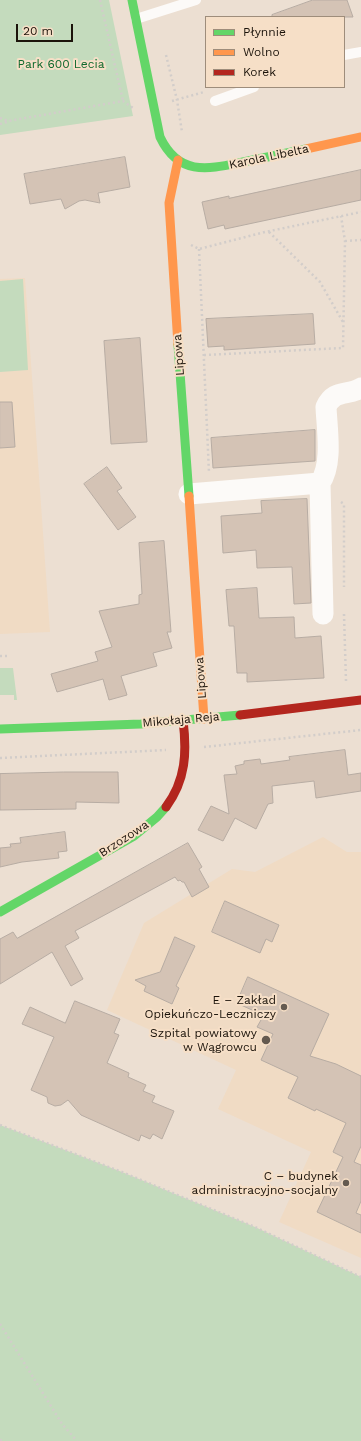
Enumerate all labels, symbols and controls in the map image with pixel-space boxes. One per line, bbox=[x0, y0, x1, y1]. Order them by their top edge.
scale bar bbox=[18, 16, 75, 42]
legend bbox=[205, 16, 345, 88]
text: 20 m bbox=[23, 24, 53, 38]
text: Płynnie bbox=[243, 25, 286, 39]
text: Wolno bbox=[243, 45, 280, 59]
park label: Park 600 Lecia bbox=[18, 57, 104, 71]
text: Korek bbox=[243, 65, 276, 79]
street label: Karola Libelta bbox=[228, 142, 310, 172]
street label: Lipowa bbox=[170, 334, 188, 376]
street label: Lipowa bbox=[192, 657, 210, 699]
street label: Mikołaja Reja bbox=[142, 709, 220, 731]
street label: Brzozowa bbox=[97, 818, 151, 860]
place label: E – Zakład Opiekuńczo-Leczniczy bbox=[144, 993, 276, 1021]
marker: E – Zakład Opiekuńczo-Leczniczy bbox=[279, 1002, 289, 1012]
place label: Szpital powiatowy w Wągrowcu bbox=[150, 1026, 257, 1054]
marker: Szpital powiatowy w Wągrowcu bbox=[260, 1034, 272, 1046]
place label: C – budynek administracyjno-socjalny bbox=[192, 1169, 338, 1197]
marker: C – budynek administracyjno-socjalny bbox=[341, 1178, 351, 1188]

